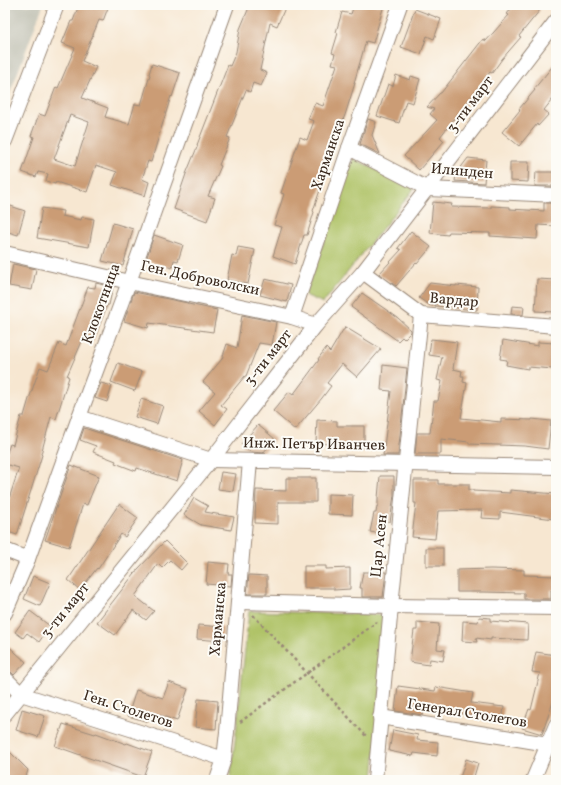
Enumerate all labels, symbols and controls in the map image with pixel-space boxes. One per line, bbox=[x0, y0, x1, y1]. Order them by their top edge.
street label: 3-ти март bbox=[443, 72, 500, 138]
street label: Харманска bbox=[307, 116, 351, 194]
street label: Илинден bbox=[430, 159, 494, 185]
street label: Ген. Доброволски bbox=[139, 256, 261, 302]
street label: Клокотница bbox=[78, 261, 126, 347]
street label: Вардар bbox=[429, 288, 479, 314]
street label: 3-ти март bbox=[240, 325, 298, 391]
street label: Инж. Петър Иванчев bbox=[243, 433, 385, 457]
street label: Цар Асен bbox=[366, 513, 394, 579]
street label: 3-ти март bbox=[37, 578, 95, 643]
street label: Харманска bbox=[205, 581, 233, 657]
street label: Ген. Столетов bbox=[80, 686, 176, 734]
street label: Генерал Столетов bbox=[406, 694, 528, 734]

